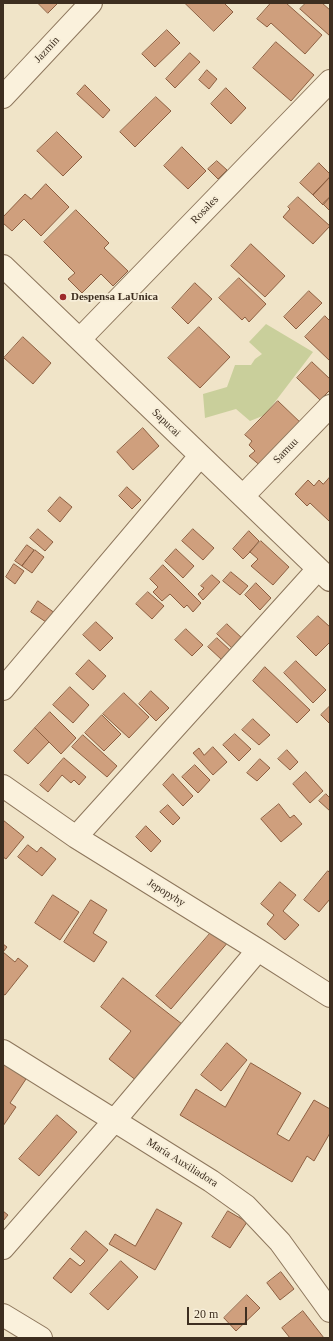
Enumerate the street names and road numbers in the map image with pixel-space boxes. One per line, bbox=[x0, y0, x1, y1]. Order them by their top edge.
street label: Jazmín bbox=[32, 34, 62, 66]
street label: Rosales bbox=[188, 193, 222, 227]
street label: Sapucai bbox=[149, 406, 183, 440]
street label: Samuu bbox=[271, 435, 301, 467]
street label: Jepopyhy bbox=[145, 876, 187, 910]
street label: María Auxiliadora bbox=[144, 1136, 220, 1190]

